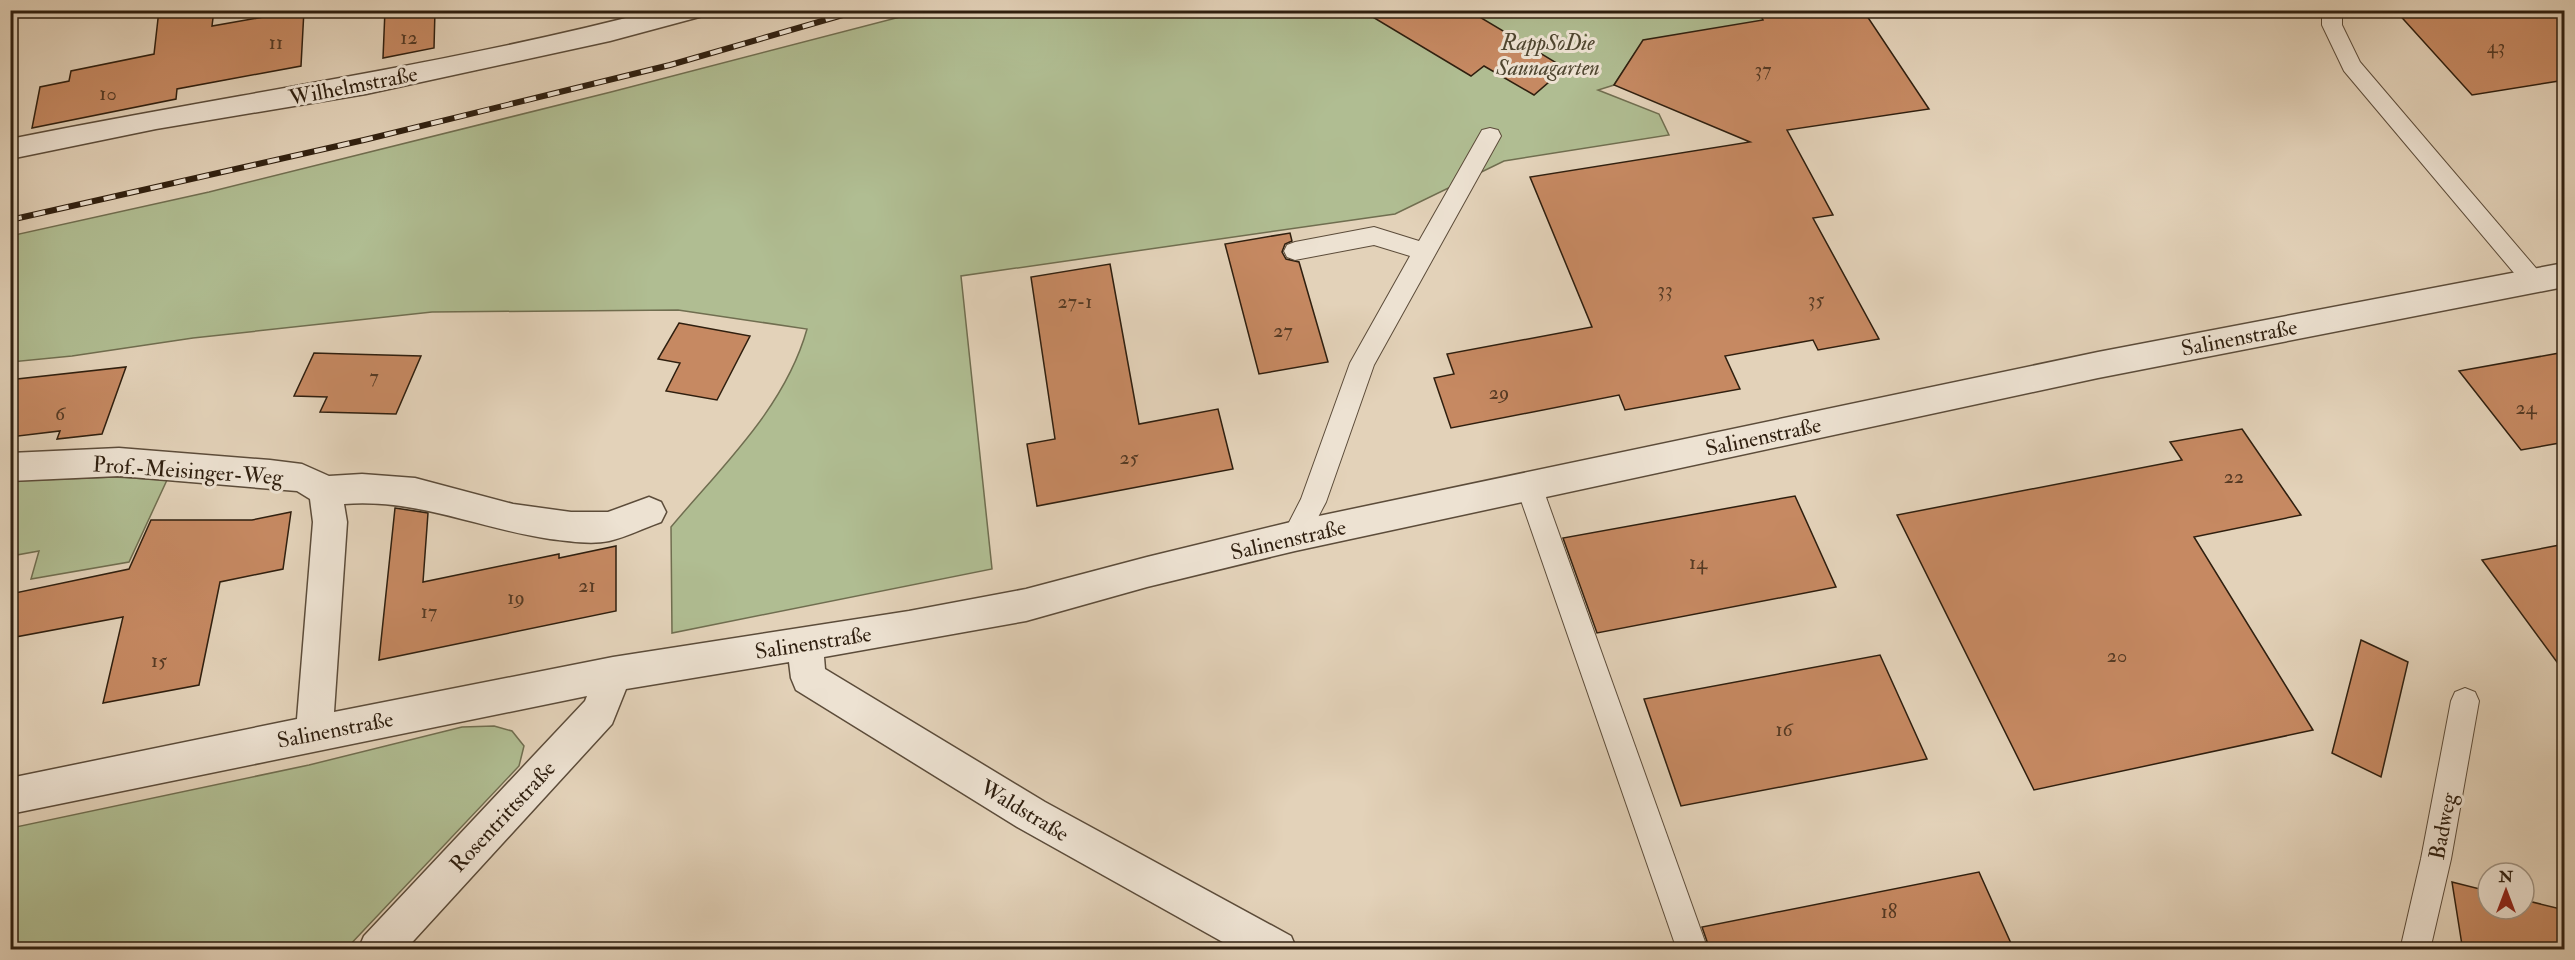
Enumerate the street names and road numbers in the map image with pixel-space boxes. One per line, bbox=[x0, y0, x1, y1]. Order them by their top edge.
street label: Wilhelmstraße bbox=[286, 60, 420, 112]
street label: Salinenstraße bbox=[2179, 313, 2300, 363]
street label: Salinenstraße bbox=[1703, 411, 1824, 463]
street label: Prof.-Meisinger-Weg bbox=[92, 450, 285, 492]
street label: Salinenstraße bbox=[1228, 513, 1349, 567]
street label: Salinenstraße bbox=[753, 620, 873, 666]
street label: Salinenstraße bbox=[275, 705, 396, 755]
street label: Rosentrittstraße bbox=[444, 755, 562, 878]
street label: Waldstraße bbox=[974, 773, 1074, 848]
street label: Badweg bbox=[2423, 789, 2463, 862]

